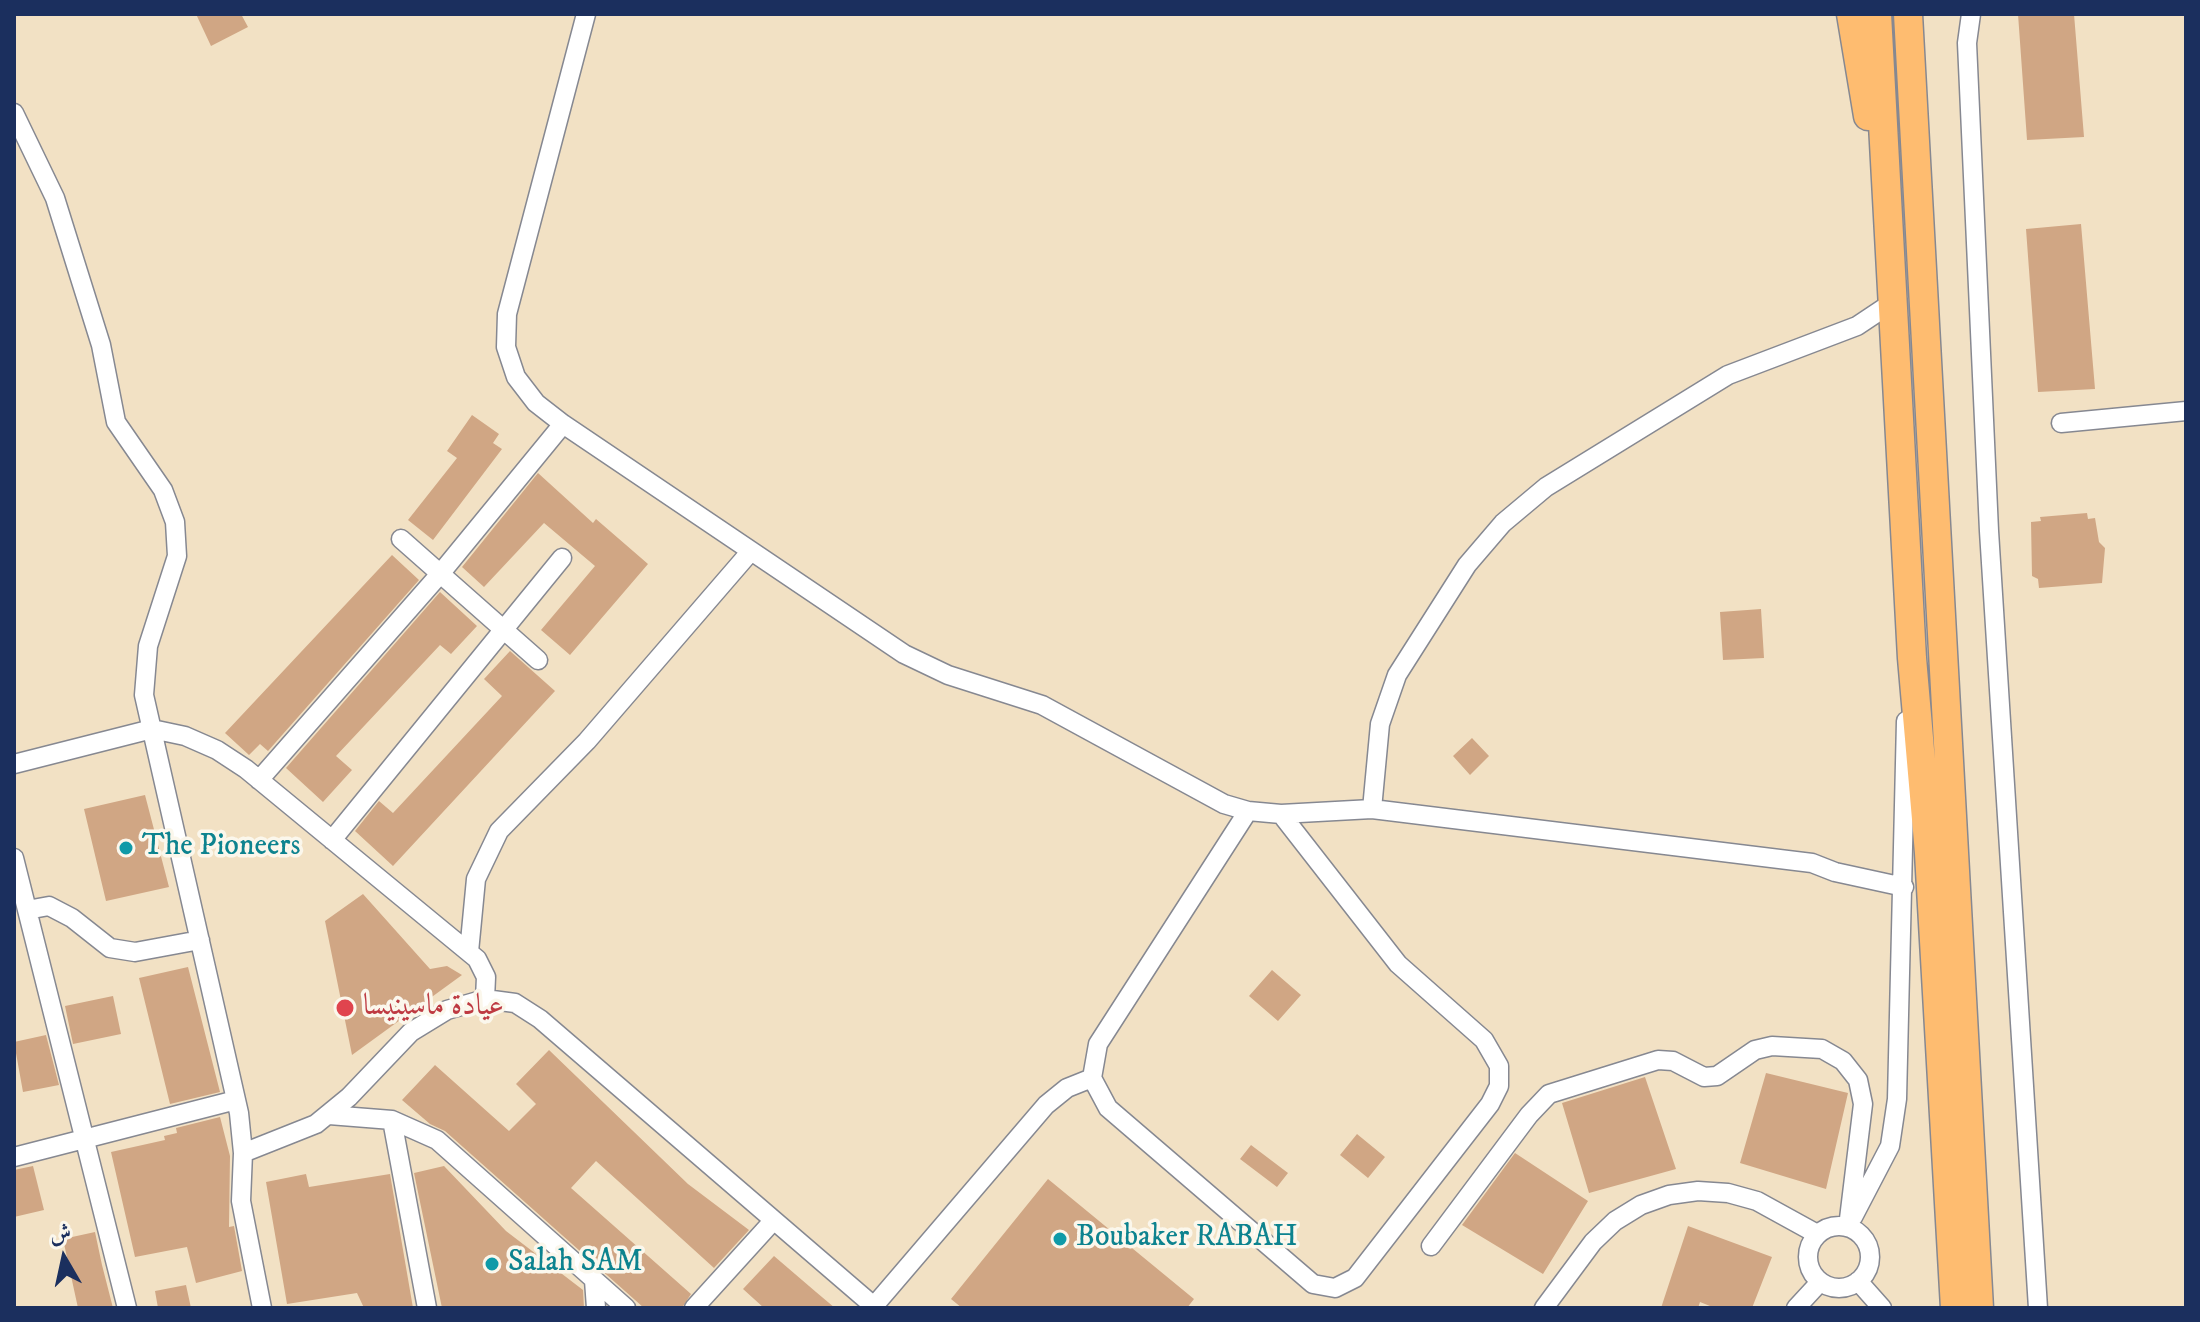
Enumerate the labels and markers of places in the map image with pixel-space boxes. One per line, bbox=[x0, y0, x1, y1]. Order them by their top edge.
place label: The Pioneers bbox=[142, 830, 301, 866]
marker: The Pioneers bbox=[117, 839, 135, 857]
place label: عيادة ماسينيسا bbox=[363, 990, 504, 1026]
marker: عيادة ماسينيسا bbox=[334, 997, 356, 1019]
place label: Boubaker RABAH bbox=[1076, 1221, 1298, 1257]
marker: Boubaker RABAH bbox=[1051, 1230, 1069, 1248]
place label: Salah SAM bbox=[508, 1246, 643, 1282]
marker: Salah SAM bbox=[483, 1255, 501, 1273]

